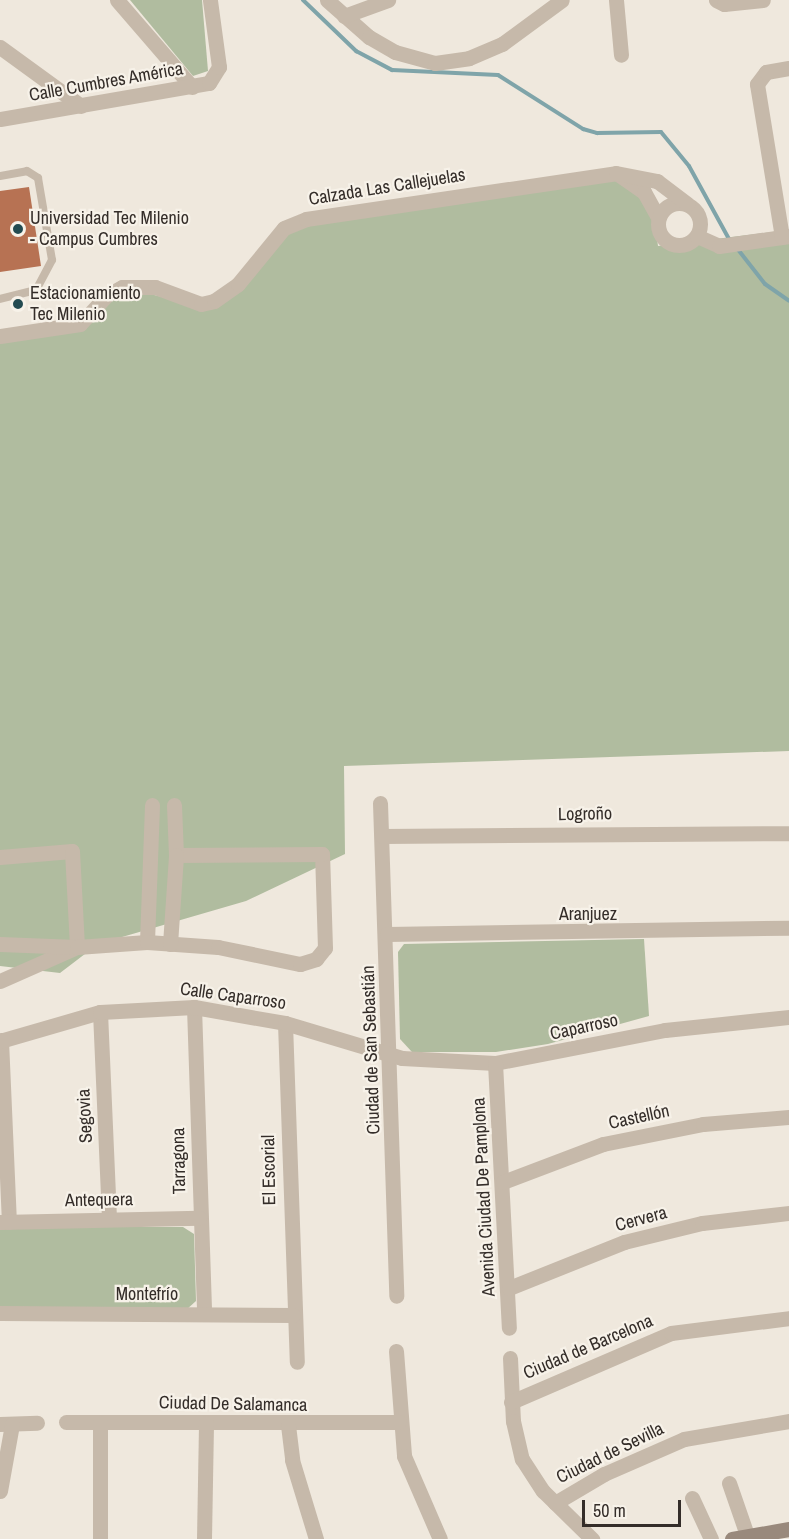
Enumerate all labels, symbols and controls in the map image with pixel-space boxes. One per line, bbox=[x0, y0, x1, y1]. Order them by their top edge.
street label: Calle Cumbres América bbox=[27, 58, 185, 106]
street label: Calzada Las Callejuelas bbox=[307, 164, 467, 210]
place label: Universidad Tec Milenio - Campus Cumbres bbox=[30, 208, 189, 250]
marker: Universidad Tec Milenio - Campus Cumbres bbox=[11, 222, 25, 236]
place label: Estacionamiento Tec Milenio bbox=[30, 283, 141, 326]
marker: Estacionamiento Tec Milenio bbox=[11, 297, 25, 311]
street label: Logroño bbox=[558, 803, 612, 825]
street label: Aranjuez bbox=[559, 903, 617, 925]
street label: Ciudad de San Sebastián bbox=[357, 965, 385, 1135]
street label: Calle Caparroso bbox=[179, 978, 287, 1014]
street label: Caparroso bbox=[548, 1009, 620, 1045]
street label: Segovia bbox=[73, 1088, 97, 1144]
street label: Avenida Ciudad De Pamplona bbox=[468, 1097, 500, 1297]
street label: Castellón bbox=[607, 1100, 671, 1134]
street label: Tarragona bbox=[168, 1127, 190, 1195]
street label: El Escorial bbox=[258, 1135, 280, 1205]
street label: Antequera bbox=[65, 1189, 133, 1211]
street label: Cervera bbox=[613, 1202, 669, 1236]
street label: Montefrío bbox=[116, 1283, 178, 1305]
street label: Ciudad de Barcelona bbox=[520, 1310, 656, 1384]
street label: Ciudad De Salamanca bbox=[159, 1392, 307, 1416]
street label: Ciudad de Sevilla bbox=[553, 1418, 667, 1488]
scale bar bbox=[585, 1488, 684, 1526]
text: 50 m bbox=[593, 1498, 626, 1523]

